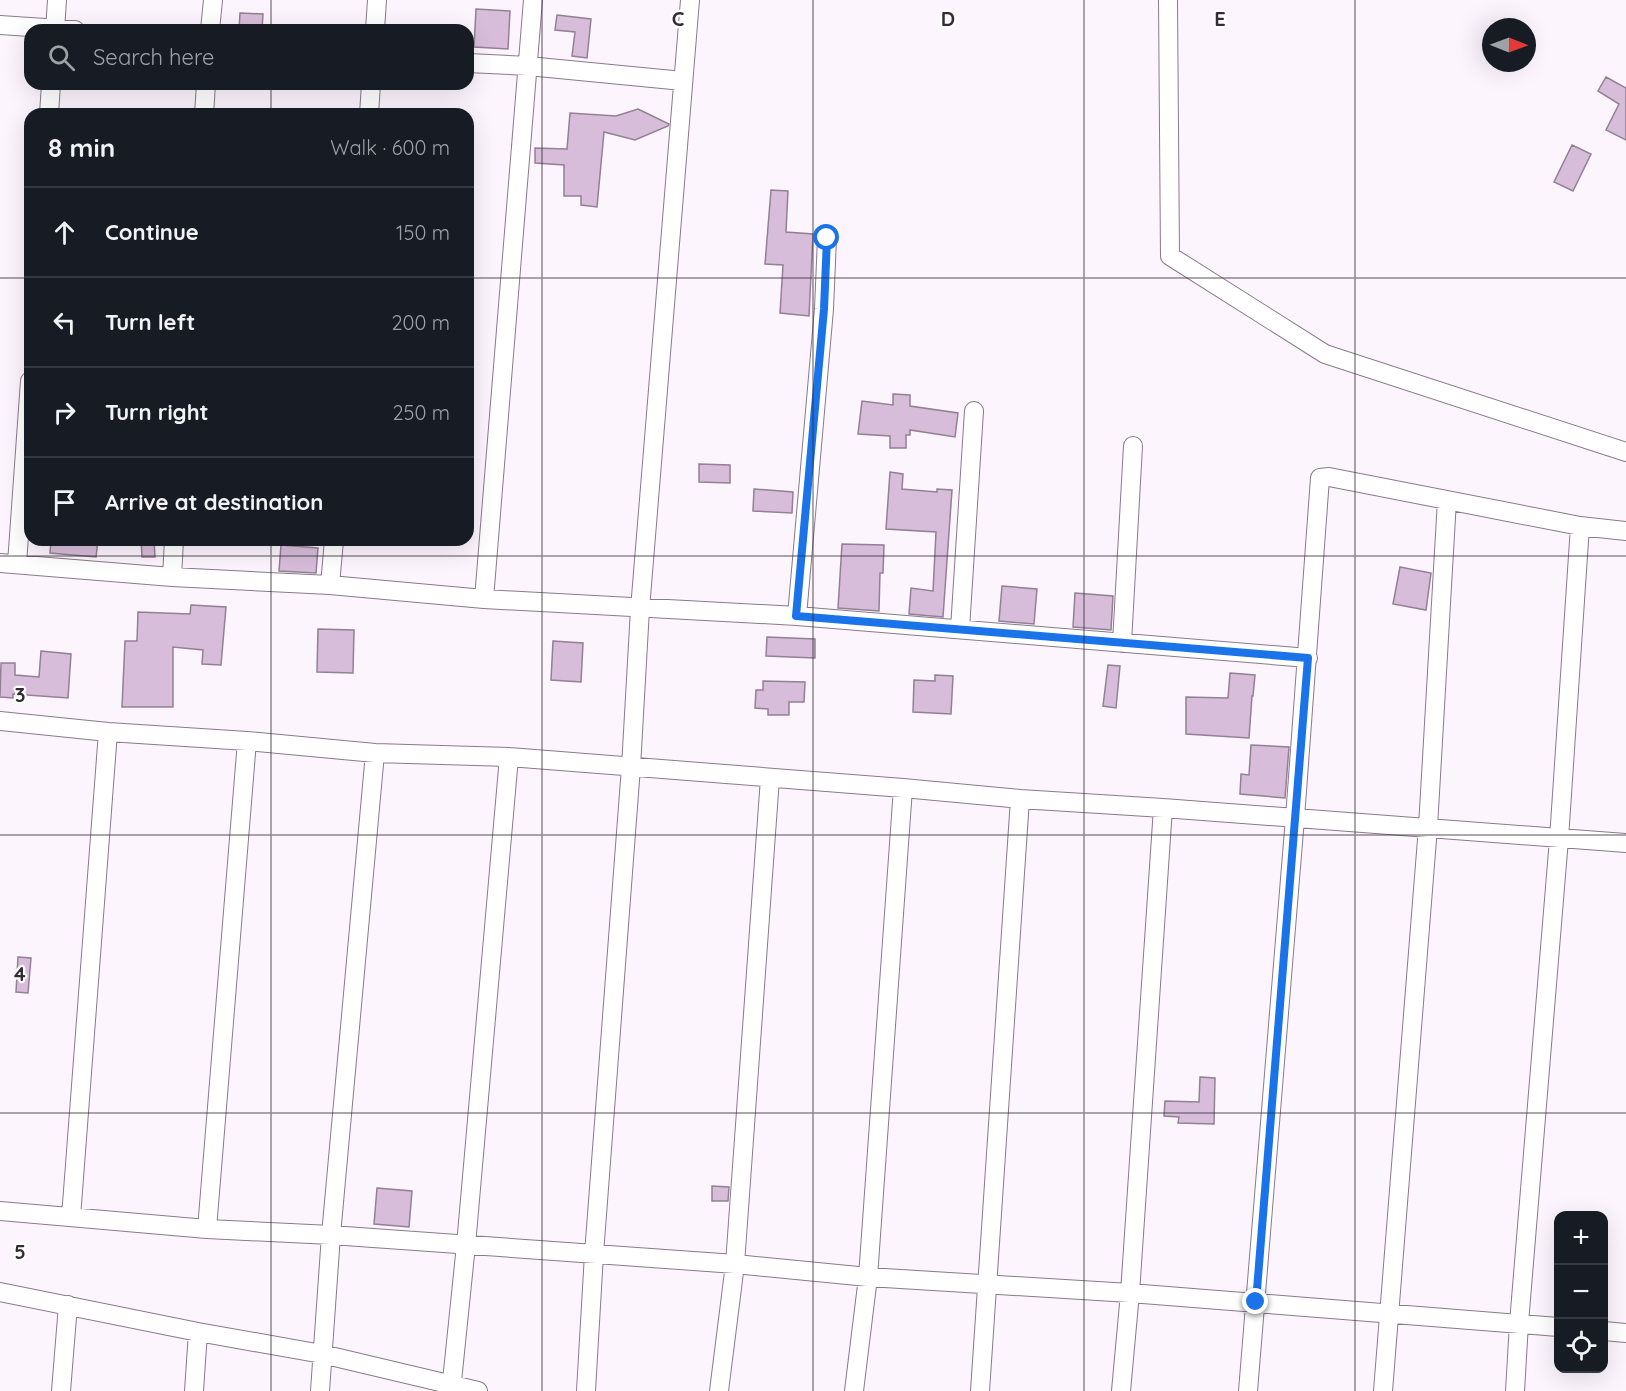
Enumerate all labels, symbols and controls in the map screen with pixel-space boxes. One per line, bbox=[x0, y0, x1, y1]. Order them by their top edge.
text: C bbox=[672, 6, 685, 31]
text: D bbox=[941, 6, 955, 31]
text: E bbox=[1214, 6, 1226, 31]
north arrow bbox=[1482, 18, 1536, 72]
search box bbox=[24, 24, 474, 90]
icon: search bbox=[45, 41, 78, 74]
text: Search here bbox=[93, 43, 214, 71]
text: 8 min bbox=[48, 131, 115, 164]
text: Walk · 600 m bbox=[330, 135, 450, 160]
icon: ahead bbox=[48, 216, 81, 249]
text: Continue bbox=[105, 218, 199, 246]
text: 150 m bbox=[396, 220, 450, 245]
route start bbox=[813, 224, 839, 250]
icon: left bbox=[48, 306, 81, 339]
text: Turn left bbox=[105, 308, 195, 336]
text: 200 m bbox=[391, 310, 450, 335]
icon: right bbox=[48, 396, 81, 429]
text: Turn right bbox=[105, 398, 209, 426]
text: 250 m bbox=[392, 400, 450, 425]
icon: arrive bbox=[48, 486, 81, 519]
text: Arrive at destination bbox=[105, 488, 323, 516]
text: 3 bbox=[15, 682, 25, 707]
text: 4 bbox=[14, 961, 26, 986]
map controls bbox=[1554, 1211, 1608, 1373]
button: + bbox=[1554, 1211, 1608, 1265]
text: 5 bbox=[14, 1239, 26, 1264]
button: − bbox=[1554, 1265, 1608, 1319]
route end bbox=[1242, 1288, 1268, 1314]
button: locate bbox=[1554, 1319, 1608, 1373]

